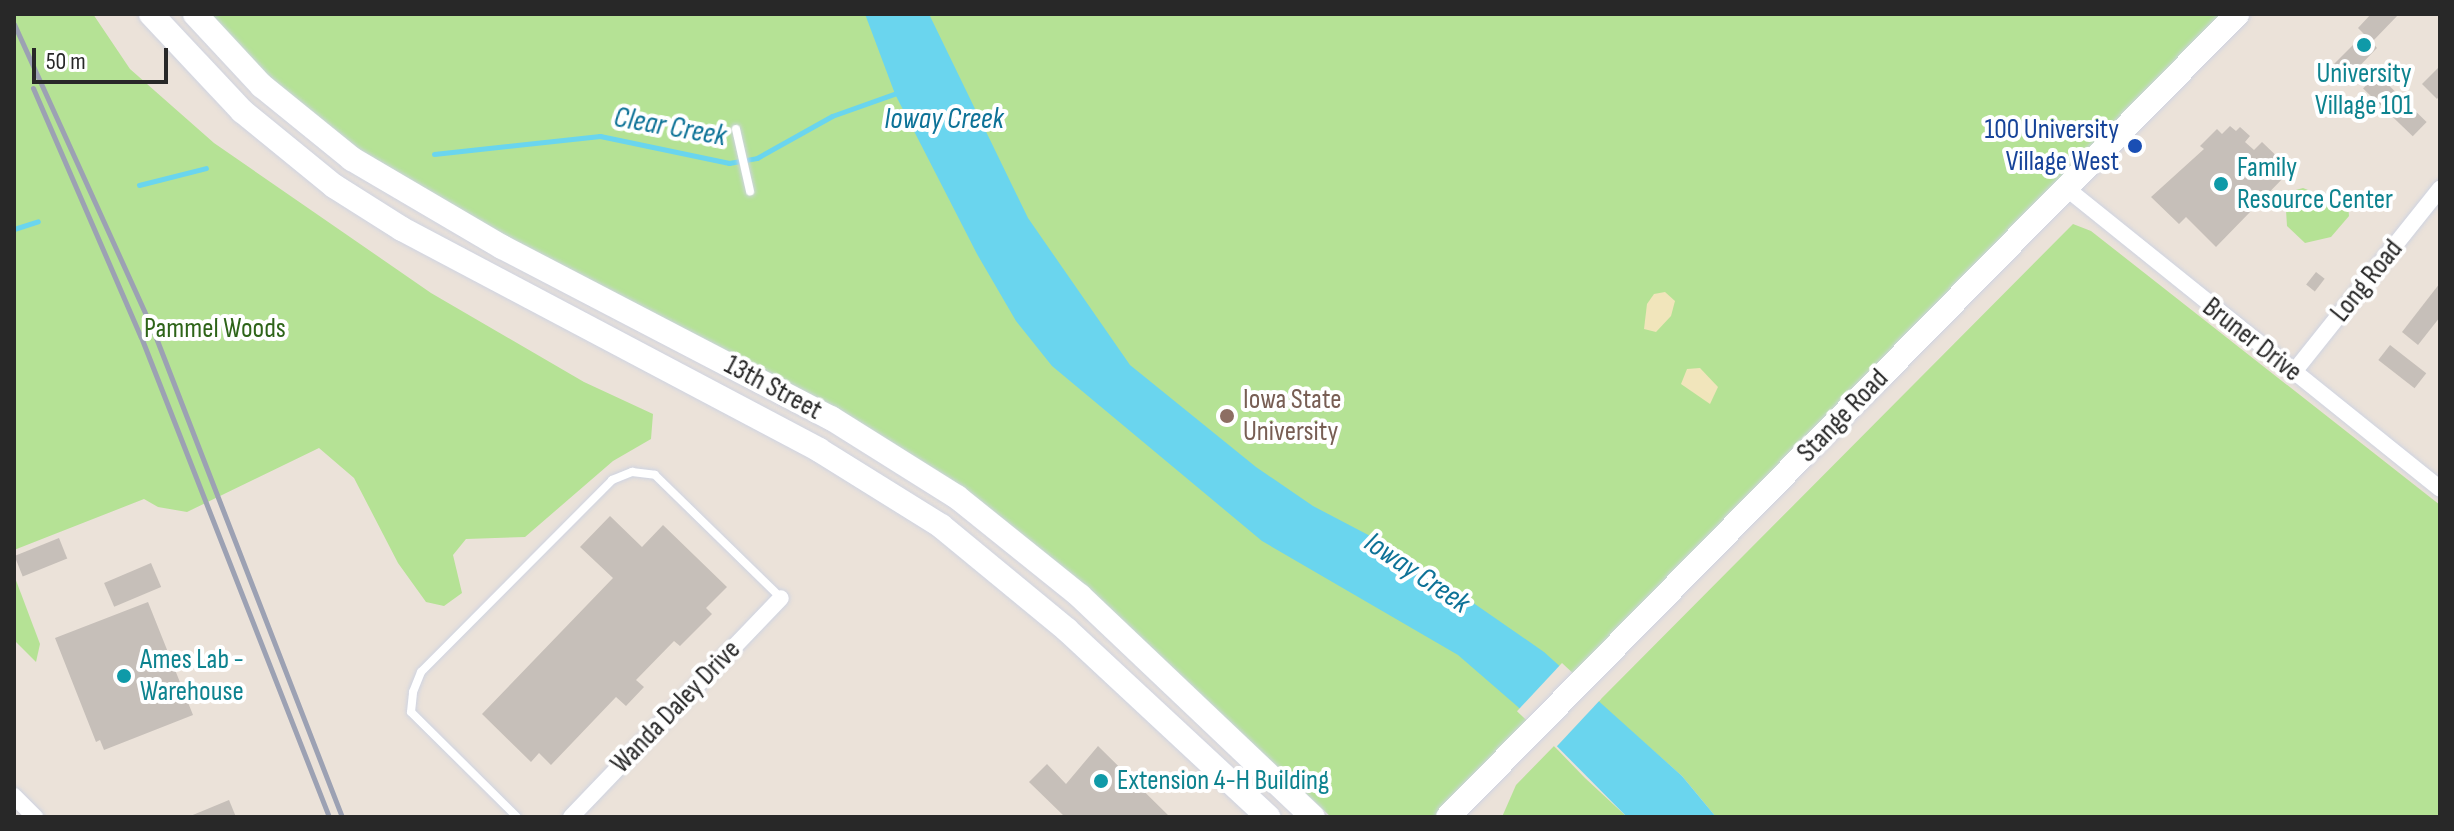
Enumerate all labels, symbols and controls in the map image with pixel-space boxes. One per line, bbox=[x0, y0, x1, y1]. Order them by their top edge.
scale bar bbox=[36, 32, 172, 82]
marker: University Village 101 bbox=[2355, 36, 2373, 54]
text: 50 m bbox=[46, 47, 86, 76]
place label: University Village 101 bbox=[2315, 57, 2413, 123]
water label: Clear Creek bbox=[611, 99, 729, 155]
water label: Ioway Creek bbox=[884, 101, 1004, 137]
place label: 100 University Village West bbox=[1985, 113, 2119, 179]
marker: 100 University Village West bbox=[2126, 137, 2144, 155]
place label: Family Resource Center bbox=[2237, 151, 2393, 217]
marker: Family Resource Center bbox=[2212, 175, 2230, 193]
street label: Long Road bbox=[2324, 233, 2410, 329]
street label: Bruner Drive bbox=[2196, 291, 2308, 389]
park label: Pammel Woods bbox=[144, 312, 286, 346]
street label: 13th Street bbox=[718, 348, 828, 428]
street label: Stange Road bbox=[1790, 362, 1896, 470]
place label: Iowa State University bbox=[1243, 383, 1341, 449]
marker: Iowa State University bbox=[1218, 407, 1236, 425]
water label: Ioway Creek bbox=[1357, 525, 1477, 621]
street label: Wanda Daley Drive bbox=[604, 633, 748, 781]
place label: Ames Lab - Warehouse bbox=[140, 643, 244, 709]
marker: Ames Lab - Warehouse bbox=[115, 667, 133, 685]
place label: Extension 4-H Building bbox=[1117, 764, 1329, 798]
marker: Extension 4-H Building bbox=[1092, 772, 1110, 790]

